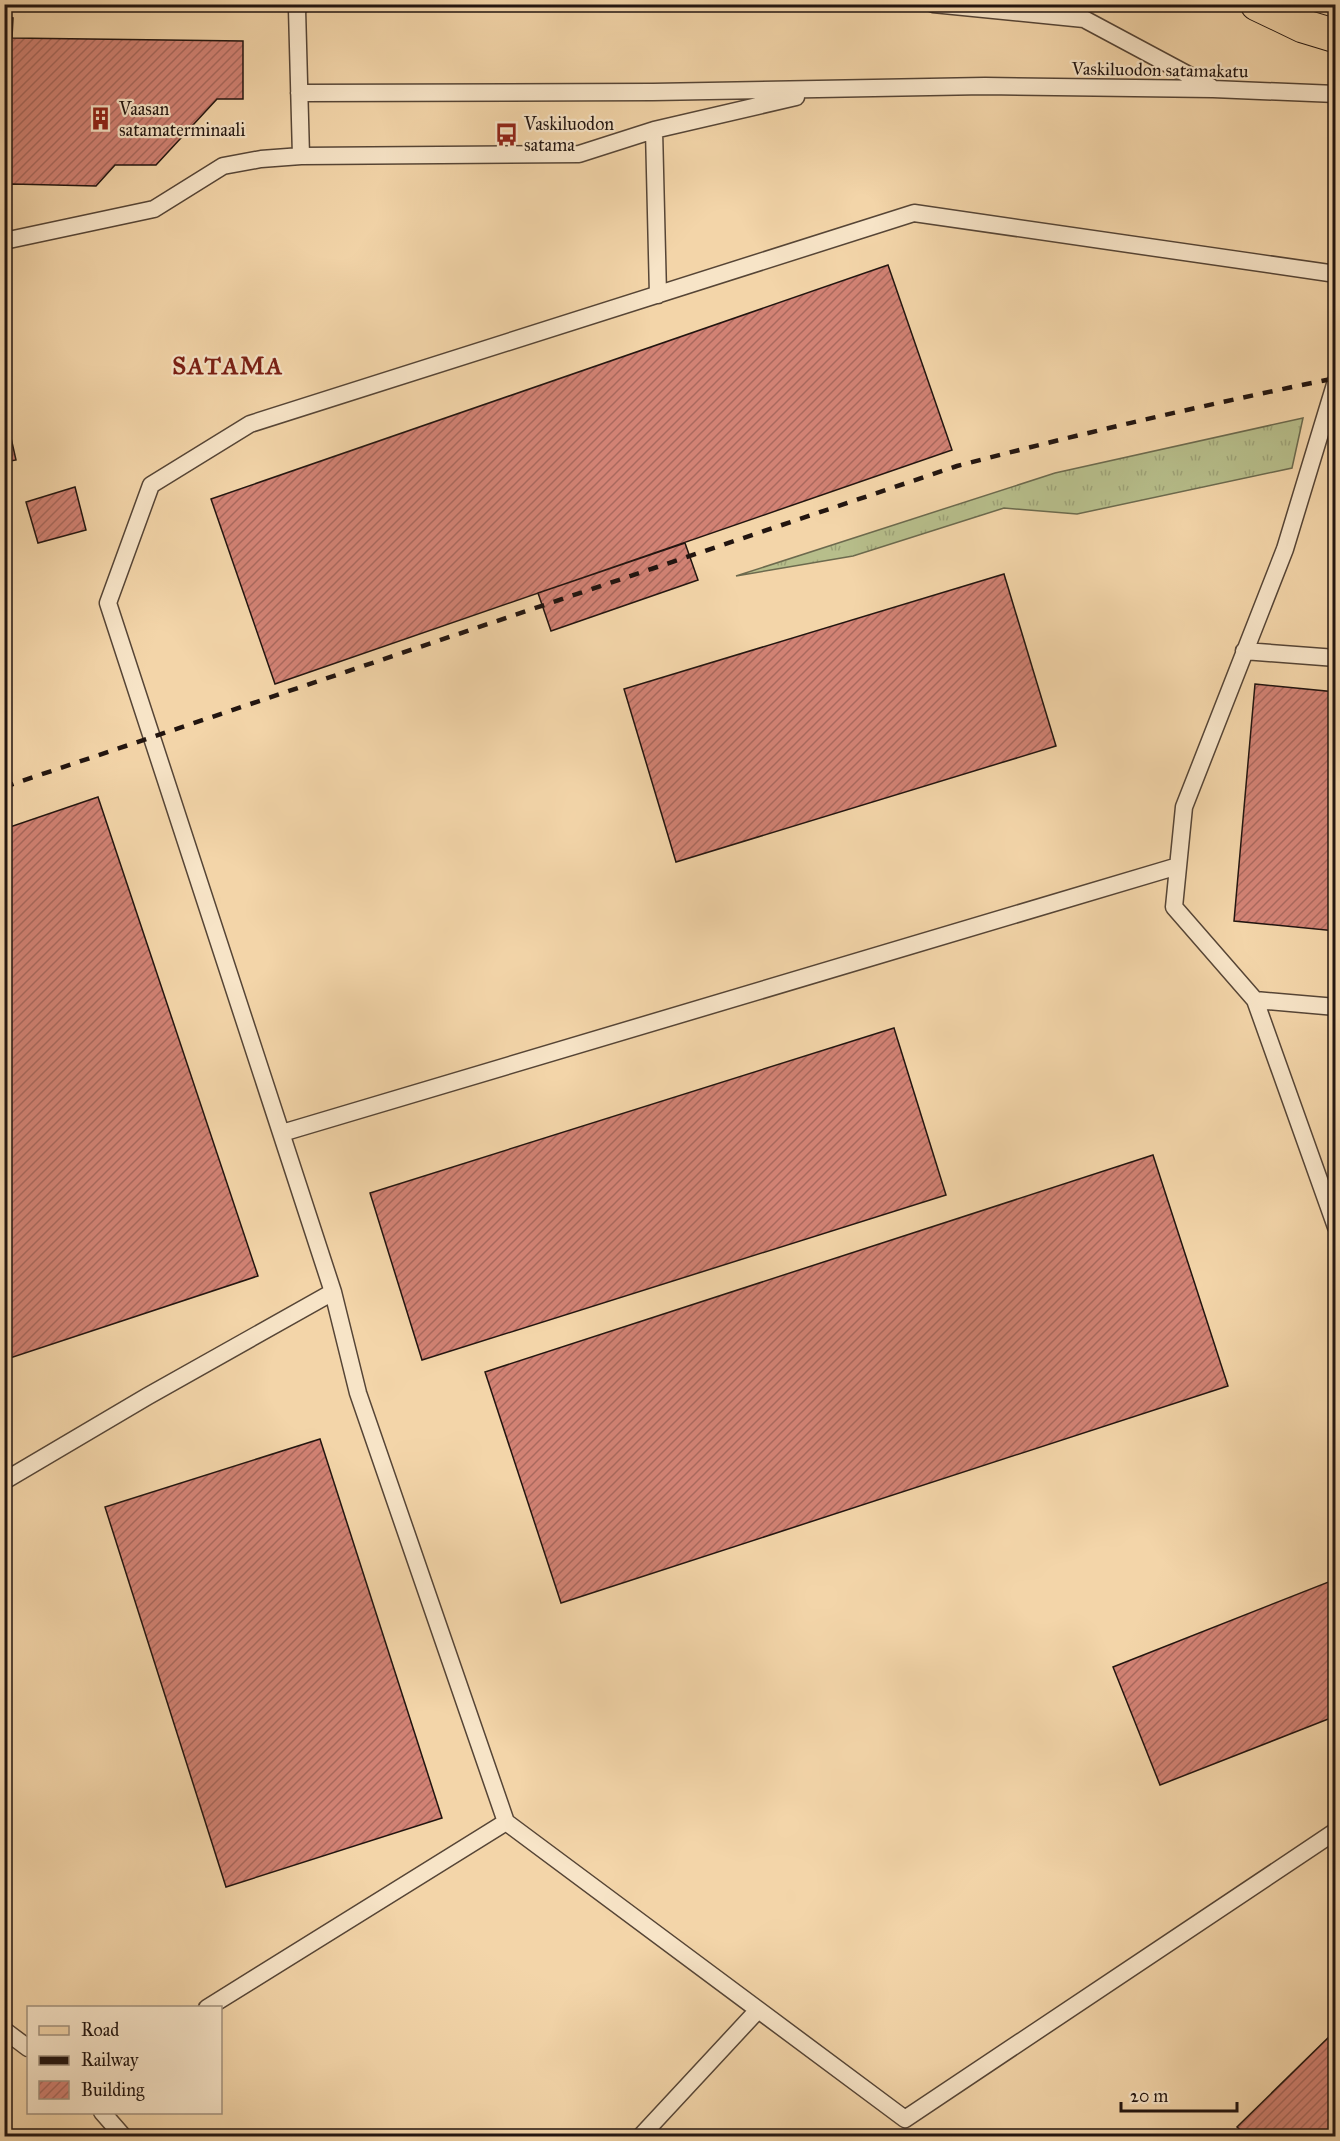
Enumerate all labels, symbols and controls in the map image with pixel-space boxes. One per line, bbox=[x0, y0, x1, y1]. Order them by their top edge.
street label: Vaskiluodon satamakatu bbox=[1070, 57, 1249, 83]
place label: Vaasan satamaterminaali bbox=[118, 98, 245, 141]
building icon: Vaasan satamaterminaali bbox=[88, 106, 114, 132]
place label: Vaskiluodon satama bbox=[523, 113, 614, 156]
bus stop icon: Vaskiluodon satama bbox=[493, 121, 519, 147]
district label: SATAMA bbox=[172, 351, 284, 381]
legend bbox=[27, 2006, 222, 2114]
text: Road bbox=[81, 2019, 119, 2041]
text: Railway bbox=[81, 2049, 139, 2071]
scale bar bbox=[1121, 2075, 1236, 2113]
text: Building bbox=[81, 2079, 145, 2102]
text: 20 m bbox=[1130, 2085, 1168, 2107]

